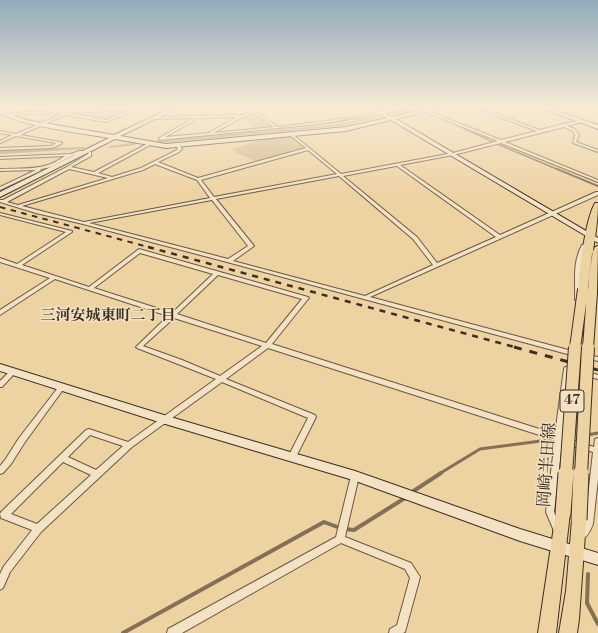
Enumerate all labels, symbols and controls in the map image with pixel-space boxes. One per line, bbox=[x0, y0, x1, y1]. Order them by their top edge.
district label: 三河安城東町二丁目 bbox=[41, 307, 175, 325]
road number: 47 bbox=[560, 390, 584, 412]
street label: 岡崎半田線 bbox=[535, 422, 561, 508]

